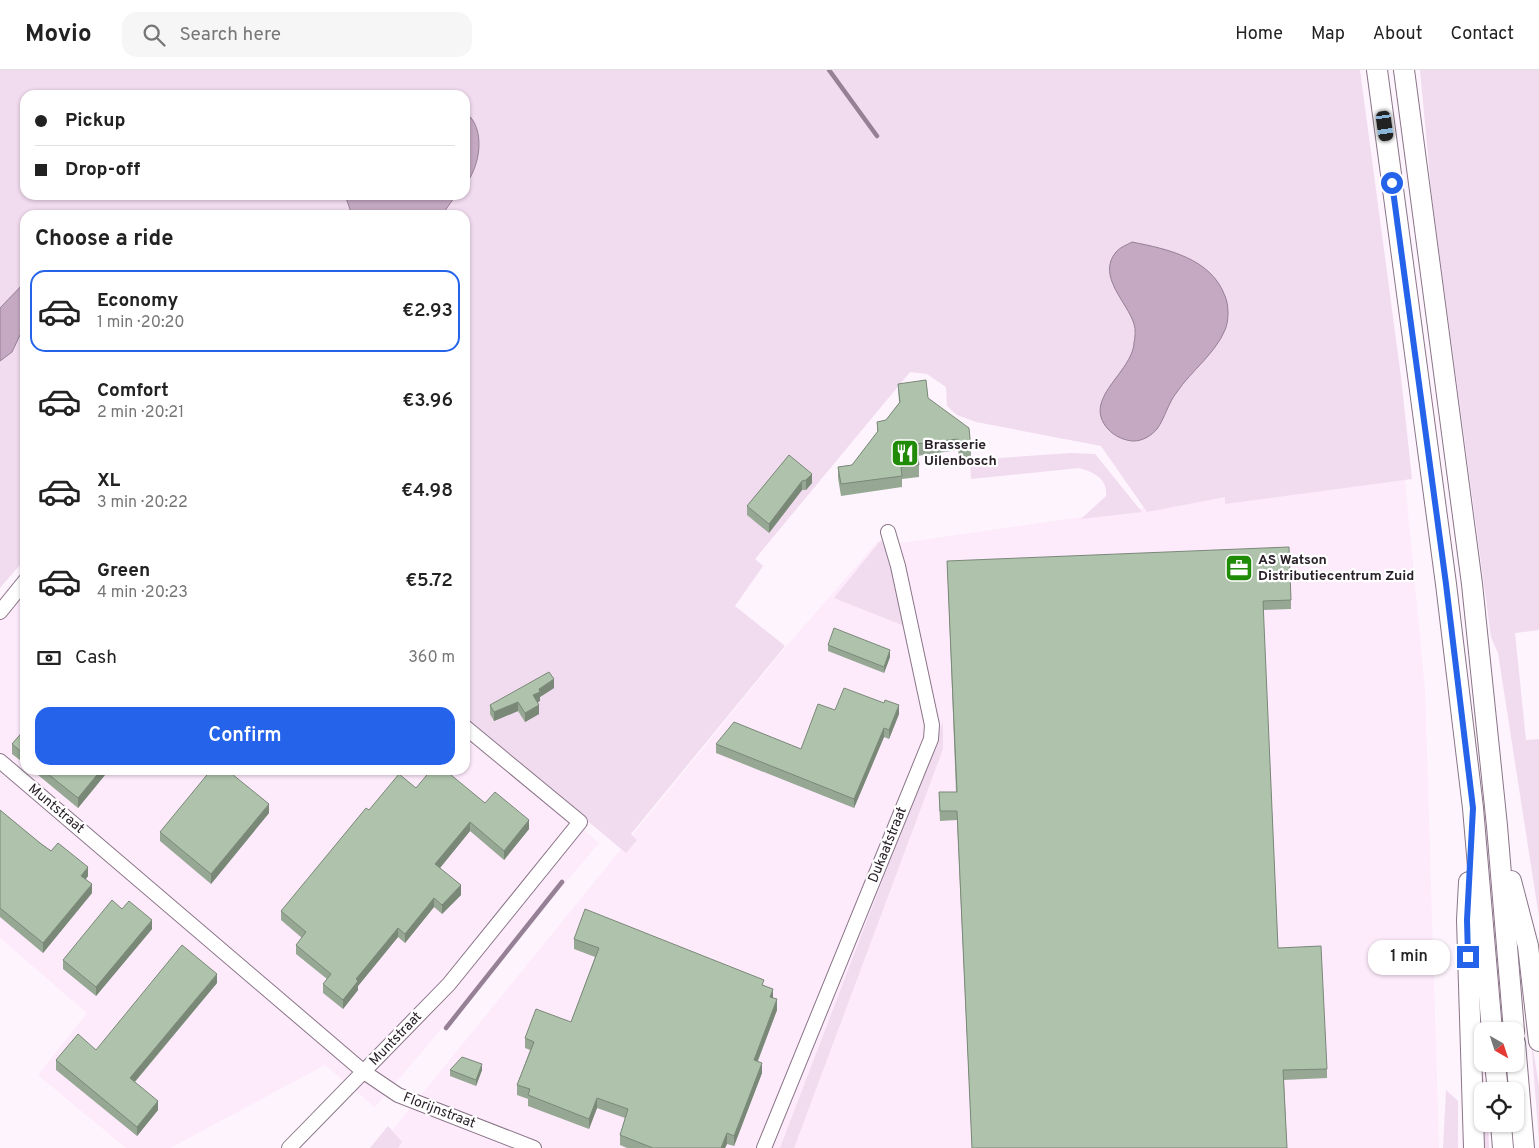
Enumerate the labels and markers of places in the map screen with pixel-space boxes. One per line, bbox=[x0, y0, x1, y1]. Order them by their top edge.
place label: Brasserie Uilenbosch bbox=[924, 437, 997, 470]
restaurant icon: Brasserie Uilenbosch bbox=[890, 438, 920, 468]
place label: AS Watson Distributiecentrum Zuid bbox=[1258, 552, 1414, 585]
office icon: AS Watson Distributiecentrum Zuid bbox=[1224, 553, 1254, 583]

